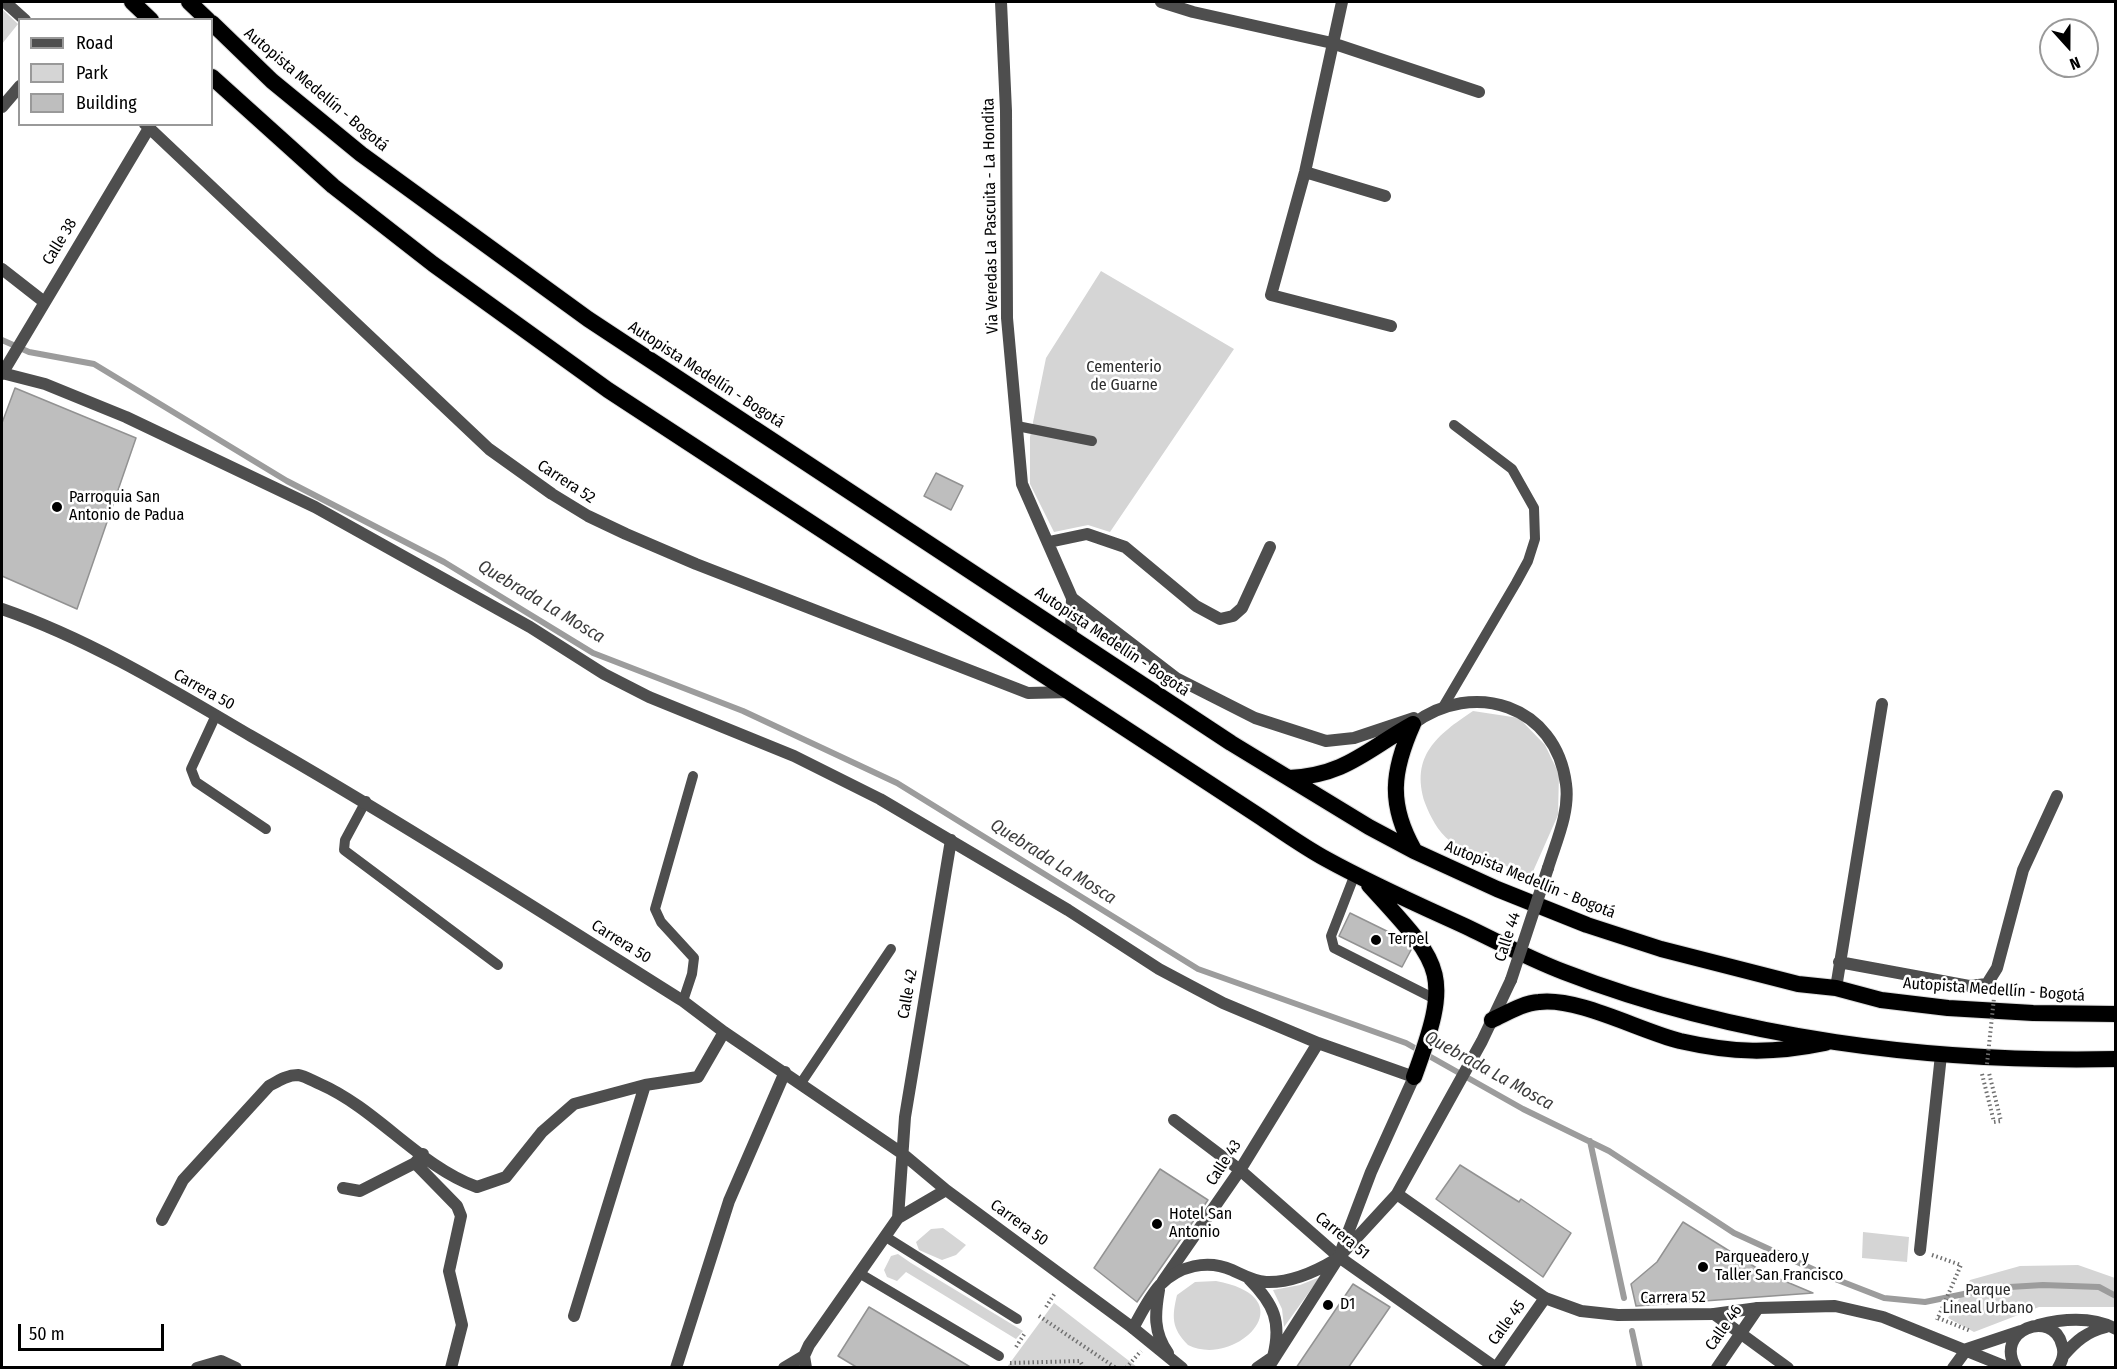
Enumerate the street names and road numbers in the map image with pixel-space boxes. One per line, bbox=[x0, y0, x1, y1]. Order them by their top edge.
street label: Autopista Medellín - Bogotá bbox=[240, 24, 392, 156]
street label: Via Veredas La Pascuita - La Hondita bbox=[979, 98, 1003, 334]
street label: Calle 38 bbox=[39, 215, 81, 269]
street label: Autopista Medellín - Bogotá bbox=[624, 317, 788, 433]
street label: Carrera 52 bbox=[533, 456, 599, 508]
street label: Autopista Medellín - Bogotá bbox=[1031, 583, 1193, 701]
street label: Carrera 50 bbox=[170, 665, 238, 715]
street label: Autopista Medellín - Bogotá bbox=[1442, 837, 1618, 923]
street label: Calle 44 bbox=[1491, 910, 1525, 964]
street label: Carrera 50 bbox=[588, 916, 654, 968]
street label: Calle 42 bbox=[894, 968, 922, 1020]
street label: Autopista Medellín - Bogotá bbox=[1902, 974, 2086, 1006]
street label: Calle 43 bbox=[1202, 1137, 1246, 1189]
street label: Carrera 50 bbox=[986, 1196, 1052, 1250]
street label: Carrera 51 bbox=[1311, 1208, 1373, 1264]
street label: Carrera 52 bbox=[1640, 1288, 1706, 1308]
street label: Calle 45 bbox=[1484, 1297, 1530, 1349]
street label: Calle 46 bbox=[1701, 1301, 1747, 1355]

